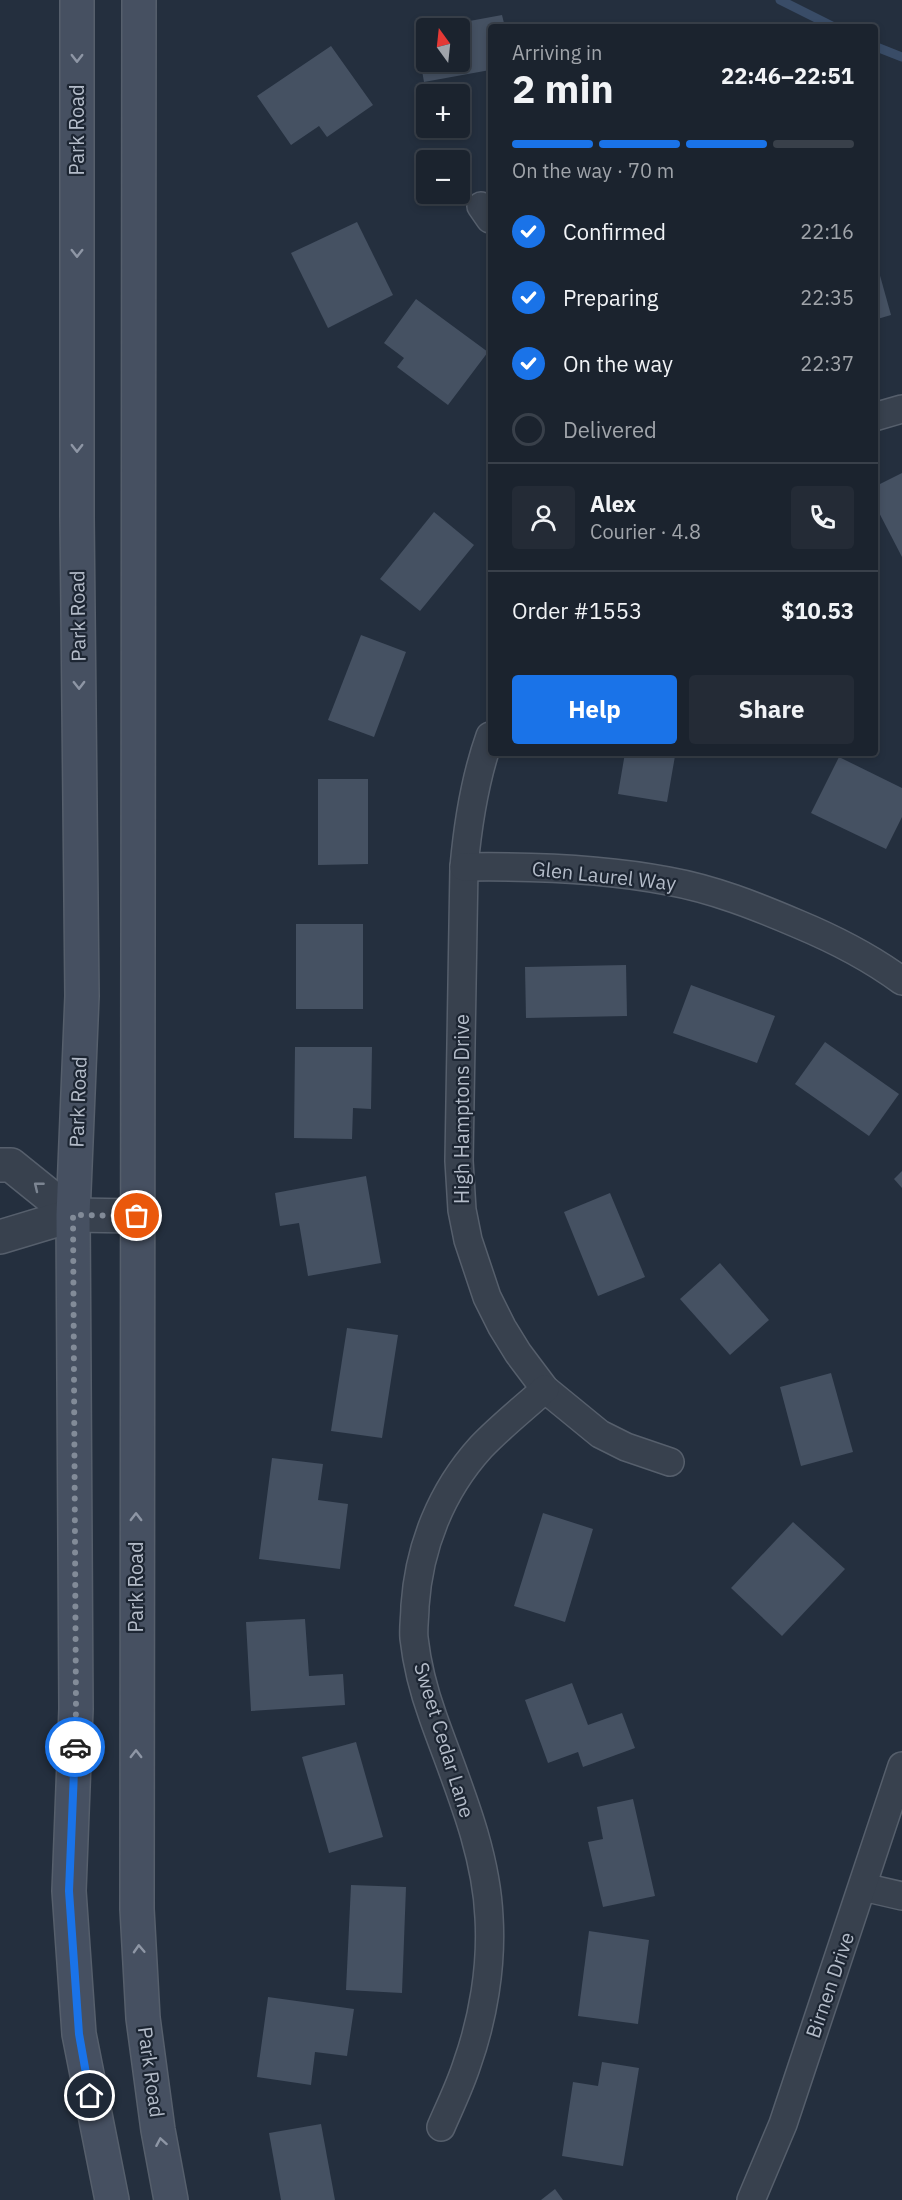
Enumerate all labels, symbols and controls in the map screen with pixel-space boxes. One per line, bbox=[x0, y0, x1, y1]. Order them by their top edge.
north arrow bbox=[416, 18, 470, 72]
map controls bbox=[416, 18, 470, 204]
text: Arriving in bbox=[512, 39, 602, 66]
one-way arrow bbox=[71, 54, 83, 63]
text: 22:46–22:51 bbox=[721, 61, 854, 90]
text: 2 min bbox=[512, 63, 614, 114]
street label: Park Road bbox=[63, 84, 90, 176]
button: + bbox=[416, 84, 470, 138]
button: − bbox=[416, 150, 470, 204]
text: On the way · 70 m bbox=[512, 157, 674, 184]
icon: check bbox=[512, 215, 545, 248]
text: Confirmed bbox=[563, 217, 666, 246]
text: 22:16 bbox=[800, 218, 854, 245]
one-way arrow bbox=[71, 249, 83, 258]
icon: check bbox=[512, 281, 545, 314]
text: Preparing bbox=[563, 283, 658, 312]
text: 22:35 bbox=[800, 284, 854, 311]
icon: check bbox=[512, 347, 545, 380]
text: On the way bbox=[563, 349, 673, 378]
text: 22:37 bbox=[800, 350, 854, 377]
text: Delivered bbox=[563, 415, 657, 444]
one-way arrow bbox=[71, 444, 83, 453]
button: person bbox=[512, 486, 575, 549]
button: phone bbox=[791, 486, 854, 549]
text: Alex bbox=[590, 489, 636, 518]
text: Courier · 4.8 bbox=[590, 518, 701, 545]
street label: Park Road bbox=[63, 570, 92, 662]
text: Order #1553 bbox=[512, 596, 642, 625]
text: $10.53 bbox=[781, 596, 854, 625]
button: Help bbox=[512, 675, 677, 744]
button: Share bbox=[689, 675, 854, 744]
one-way arrow bbox=[73, 681, 85, 690]
street label: Glen Laurel Way bbox=[531, 854, 678, 897]
street label: High Hamptons Drive bbox=[448, 1014, 475, 1204]
street label: Park Road bbox=[62, 1056, 93, 1148]
one-way arrow bbox=[34, 1183, 45, 1194]
pin bbox=[111, 1190, 162, 1241]
icon: bag bbox=[120, 1199, 153, 1232]
one-way arrow bbox=[130, 1512, 142, 1521]
street label: Park Road bbox=[122, 1541, 149, 1633]
street label: Sweet Cedar Lane bbox=[408, 1659, 481, 1821]
courier bbox=[45, 1717, 105, 1777]
icon: car bbox=[59, 1731, 92, 1764]
one-way arrow bbox=[130, 1749, 142, 1758]
street label: Birnen Drive bbox=[799, 1928, 860, 2041]
one-way arrow bbox=[133, 1944, 146, 1953]
street label: Park Road bbox=[132, 2025, 171, 2119]
pin bbox=[64, 2070, 115, 2121]
icon: home bbox=[73, 2079, 106, 2112]
one-way arrow bbox=[155, 2138, 167, 2147]

